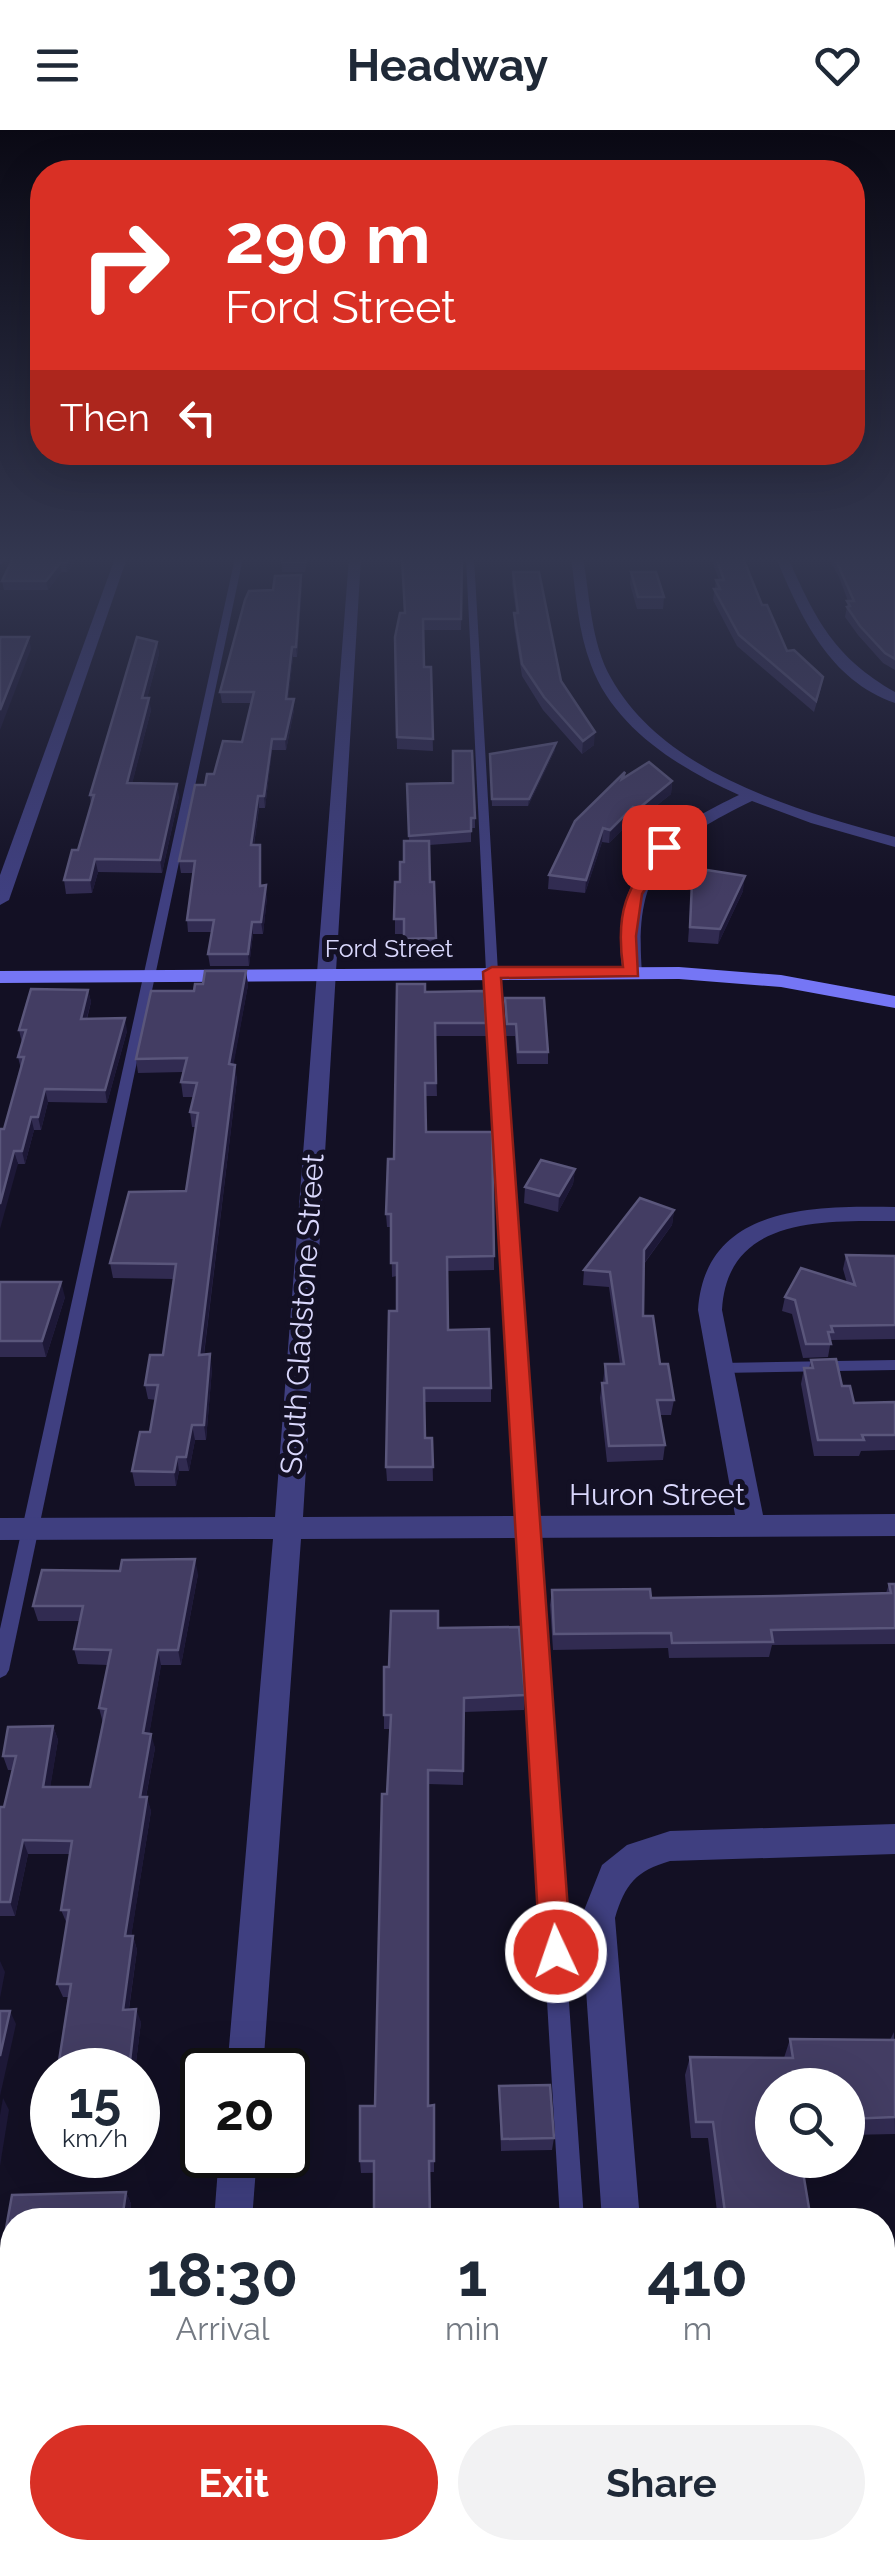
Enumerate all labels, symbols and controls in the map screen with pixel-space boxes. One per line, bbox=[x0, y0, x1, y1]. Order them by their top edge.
icon: menu bbox=[30, 38, 85, 93]
icon: heart bbox=[810, 38, 865, 93]
text: Headway bbox=[347, 39, 548, 92]
text: 290 m bbox=[225, 197, 431, 279]
icon: right bbox=[60, 200, 190, 330]
text: Ford Street bbox=[225, 281, 456, 334]
icon: left bbox=[170, 390, 225, 445]
text: Then bbox=[60, 395, 150, 440]
pin bbox=[622, 805, 707, 890]
icon: arrive bbox=[637, 820, 692, 875]
street label: Ford Street bbox=[325, 933, 454, 963]
street label: South Gladstone Street bbox=[273, 1152, 331, 1476]
street label: Huron Street bbox=[569, 1477, 745, 1512]
position arrow bbox=[504, 1900, 608, 2004]
speed limit sign: 20 bbox=[180, 2048, 310, 2178]
map controls bbox=[755, 2068, 865, 2178]
button: search bbox=[755, 2068, 865, 2178]
text: 15 bbox=[69, 2071, 121, 2130]
text: km/h bbox=[62, 2123, 128, 2153]
text: 18:30 bbox=[147, 2240, 298, 2310]
text: 1 bbox=[458, 2240, 487, 2310]
text: 410 bbox=[647, 2240, 748, 2310]
text: Arrival bbox=[176, 2310, 269, 2347]
text: min bbox=[445, 2310, 500, 2347]
text: m bbox=[683, 2310, 712, 2347]
button: Exit bbox=[30, 2425, 438, 2540]
button: Share bbox=[458, 2425, 865, 2540]

